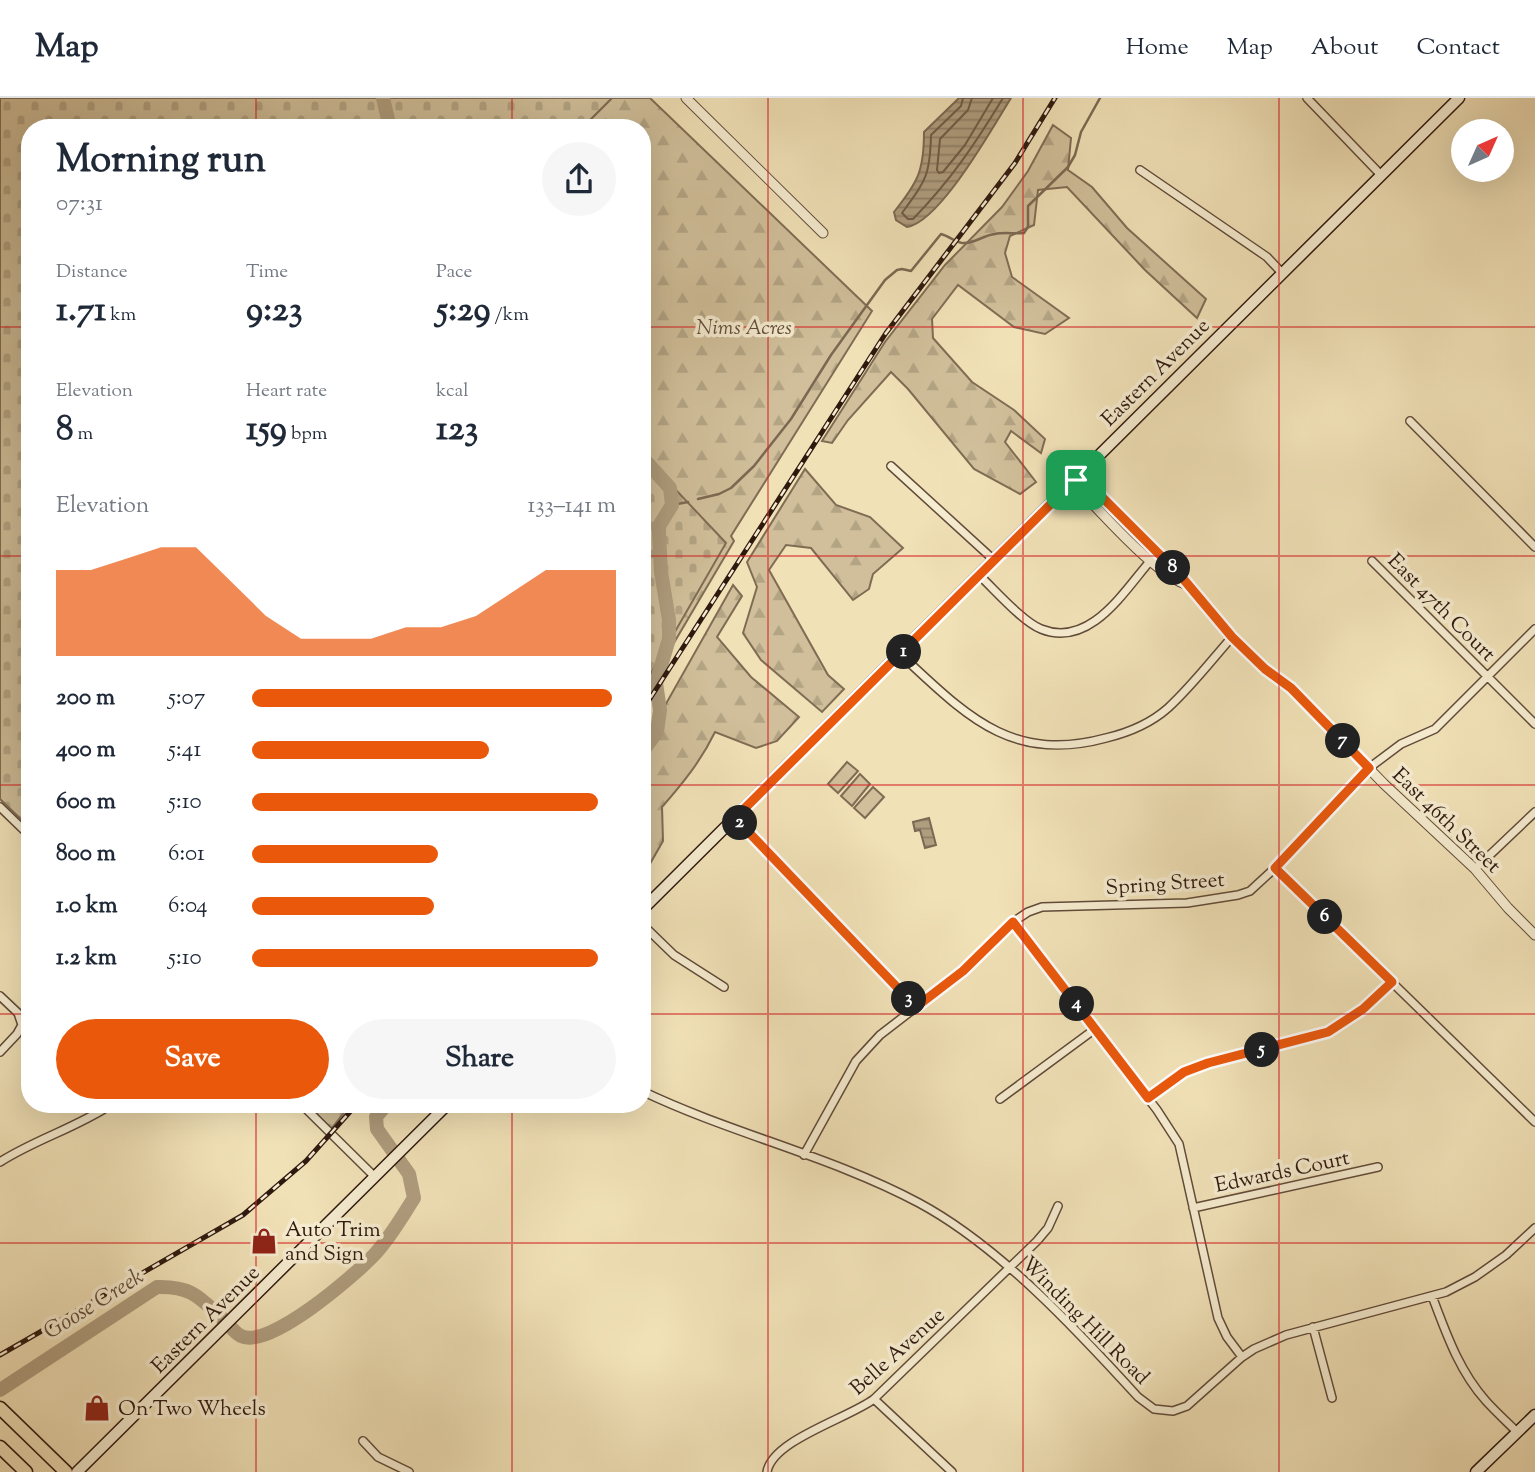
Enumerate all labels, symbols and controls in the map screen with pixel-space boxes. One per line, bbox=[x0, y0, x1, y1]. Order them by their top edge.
text: Map bbox=[35, 24, 99, 72]
text: Home bbox=[1126, 31, 1189, 65]
text: Map bbox=[1227, 31, 1273, 65]
text: About bbox=[1311, 31, 1378, 65]
text: Contact bbox=[1416, 31, 1500, 65]
north arrow bbox=[1451, 119, 1514, 182]
map controls bbox=[1451, 119, 1514, 182]
text: Morning run bbox=[56, 135, 266, 189]
button: share bbox=[542, 142, 616, 216]
text: 07:31 bbox=[56, 188, 103, 221]
text: Distance bbox=[56, 259, 128, 286]
text: Time bbox=[246, 259, 288, 286]
text: Pace bbox=[436, 259, 472, 286]
text: 1.71 bbox=[56, 286, 106, 337]
text: 9:23 bbox=[246, 286, 303, 337]
text: 5:29 bbox=[436, 286, 490, 337]
text: km bbox=[106, 302, 136, 329]
text: /km bbox=[490, 302, 529, 329]
street label: Eastern Avenue bbox=[1095, 312, 1217, 434]
park label: Nims Acres bbox=[696, 314, 792, 344]
text: Elevation bbox=[56, 378, 133, 405]
text: Heart rate bbox=[246, 378, 327, 405]
text: kcal bbox=[436, 378, 469, 405]
text: 8 bbox=[56, 405, 74, 456]
text: 159 bbox=[246, 405, 287, 456]
text: 123 bbox=[436, 405, 478, 456]
text: m bbox=[74, 421, 93, 448]
text: bpm bbox=[287, 421, 327, 448]
pin bbox=[1046, 450, 1106, 510]
icon: arrive bbox=[1057, 461, 1095, 499]
text: Elevation bbox=[56, 490, 149, 523]
text: 133–141 m bbox=[527, 490, 616, 523]
street label: East 47th Court bbox=[1380, 547, 1502, 669]
pin: 8 bbox=[1156, 550, 1190, 586]
text: 8 bbox=[1168, 554, 1177, 581]
pin: 1 bbox=[886, 634, 922, 670]
text: 1 bbox=[900, 638, 907, 665]
text: 200 m bbox=[56, 682, 115, 715]
text: 5:07 bbox=[168, 682, 205, 715]
pin: 7 bbox=[1326, 724, 1360, 758]
text: 7 bbox=[1338, 727, 1347, 754]
text: 400 m bbox=[56, 734, 116, 767]
text: 5:41 bbox=[168, 734, 201, 767]
street label: East 46th Street bbox=[1384, 762, 1507, 881]
text: 600 m bbox=[56, 786, 116, 819]
text: 5:10 bbox=[168, 786, 202, 819]
pin: 2 bbox=[722, 806, 758, 840]
text: 2 bbox=[735, 809, 744, 836]
text: 800 m bbox=[56, 838, 116, 871]
text: 6:01 bbox=[168, 838, 205, 871]
street label: Spring Street bbox=[1105, 866, 1226, 904]
text: 1.0 km bbox=[56, 890, 118, 923]
text: 6:04 bbox=[168, 890, 208, 923]
pin: 6 bbox=[1308, 900, 1342, 934]
text: 6 bbox=[1320, 903, 1329, 930]
text: 1.2 km bbox=[56, 942, 117, 975]
text: 5:10 bbox=[168, 942, 202, 975]
pin: 3 bbox=[892, 982, 926, 1016]
text: 3 bbox=[905, 985, 912, 1012]
pin: 4 bbox=[1060, 986, 1094, 1021]
text: 4 bbox=[1072, 990, 1081, 1017]
button: Save bbox=[56, 1019, 329, 1099]
button: Share bbox=[343, 1019, 616, 1099]
pin: 5 bbox=[1244, 1032, 1280, 1068]
text: 5 bbox=[1258, 1036, 1265, 1063]
street label: Edwards Court bbox=[1212, 1144, 1352, 1202]
place label: Auto Trim and Sign bbox=[285, 1216, 381, 1270]
shop icon: Auto Trim and Sign bbox=[249, 1226, 279, 1256]
street label: Winding Hill Road bbox=[1014, 1250, 1156, 1393]
street label: Eastern Avenue bbox=[145, 1259, 267, 1381]
water label: Goose Creek bbox=[38, 1261, 151, 1349]
street label: Belle Avenue bbox=[844, 1302, 953, 1403]
shop icon: On Two Wheels bbox=[82, 1393, 112, 1423]
place label: On Two Wheels bbox=[118, 1395, 266, 1425]

